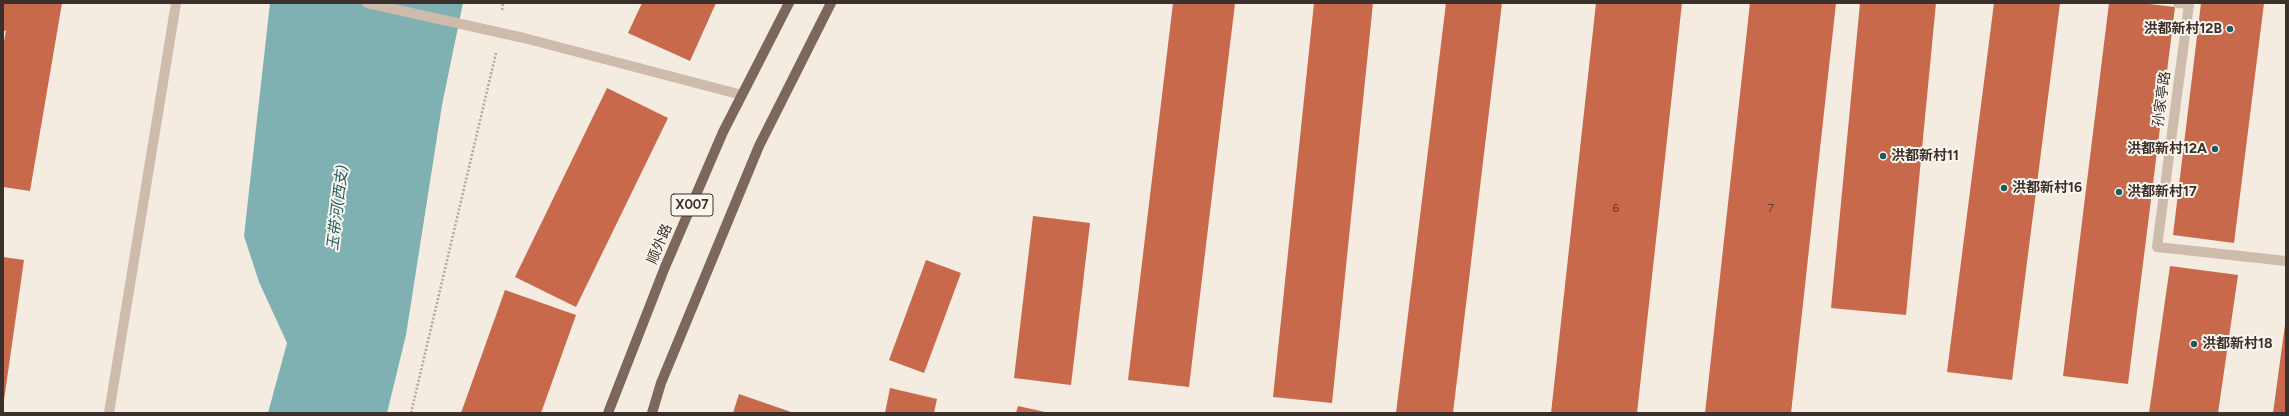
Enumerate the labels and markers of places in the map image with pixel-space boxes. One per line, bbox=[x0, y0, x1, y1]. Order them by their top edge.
place label: 洪都新村12B bbox=[2143, 21, 2222, 37]
marker: 洪都新村12B bbox=[2225, 24, 2235, 34]
place label: 洪都新村12A bbox=[2127, 141, 2207, 157]
marker: 洪都新村12A bbox=[2210, 144, 2220, 154]
place label: 洪都新村11 bbox=[1891, 148, 1959, 164]
marker: 洪都新村11 bbox=[1878, 151, 1888, 161]
place label: 洪都新村16 bbox=[2012, 180, 2082, 196]
marker: 洪都新村16 bbox=[1999, 183, 2009, 193]
place label: 洪都新村17 bbox=[2127, 184, 2197, 200]
marker: 洪都新村17 bbox=[2114, 187, 2124, 197]
place label: 洪都新村18 bbox=[2202, 336, 2272, 352]
marker: 洪都新村18 bbox=[2189, 339, 2199, 349]

